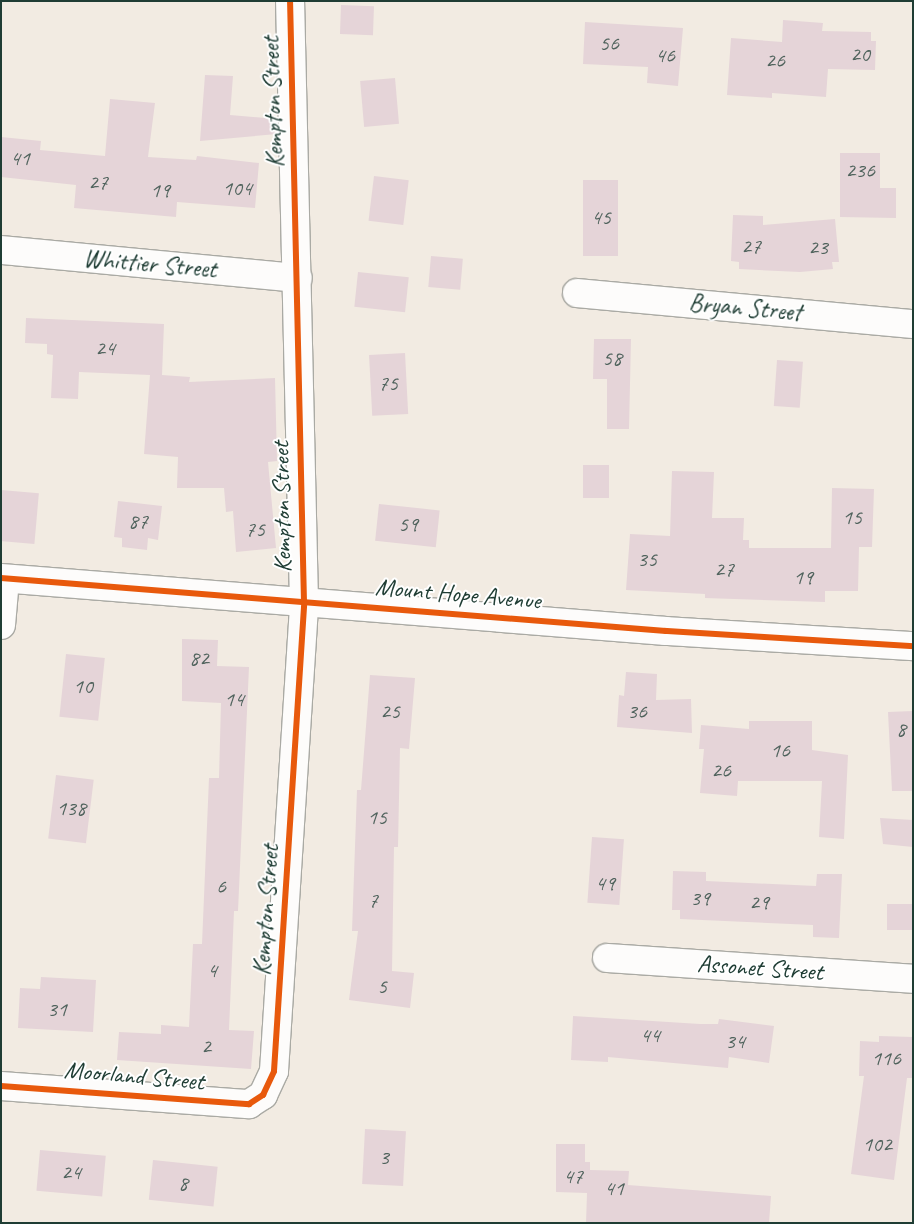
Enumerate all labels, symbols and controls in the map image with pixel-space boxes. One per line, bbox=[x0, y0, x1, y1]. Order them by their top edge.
house number: 56 bbox=[599, 31, 619, 57]
street label: Kempton Street bbox=[256, 36, 290, 168]
house number: 20 bbox=[850, 42, 870, 68]
house number: 46 bbox=[655, 43, 675, 69]
house number: 26 bbox=[765, 48, 785, 74]
house number: 41 bbox=[10, 146, 30, 172]
house number: 236 bbox=[845, 158, 875, 184]
house number: 27 bbox=[88, 170, 108, 196]
house number: 104 bbox=[222, 176, 252, 202]
house number: 19 bbox=[150, 178, 170, 204]
house number: 45 bbox=[591, 205, 611, 231]
house number: 27 bbox=[741, 234, 761, 260]
house number: 23 bbox=[808, 235, 828, 261]
street label: Whittier Street bbox=[82, 243, 218, 285]
street label: Bryan Street bbox=[687, 288, 803, 328]
house number: 24 bbox=[95, 336, 115, 362]
house number: 58 bbox=[602, 346, 622, 372]
house number: 75 bbox=[378, 371, 398, 397]
street label: Kempton Street bbox=[266, 441, 298, 573]
house number: 15 bbox=[842, 505, 862, 531]
house number: 87 bbox=[128, 509, 148, 535]
house number: 59 bbox=[398, 512, 418, 538]
house number: 75 bbox=[245, 517, 265, 543]
house number: 35 bbox=[637, 547, 657, 573]
house number: 27 bbox=[714, 557, 734, 583]
house number: 19 bbox=[793, 565, 813, 591]
street label: Mount Hope Avenue bbox=[374, 572, 542, 616]
house number: 82 bbox=[189, 646, 209, 672]
house number: 10 bbox=[73, 674, 93, 700]
house number: 14 bbox=[224, 687, 244, 713]
house number: 25 bbox=[380, 699, 400, 725]
house number: 36 bbox=[627, 699, 647, 725]
house number: 8 bbox=[896, 717, 906, 743]
house number: 16 bbox=[770, 738, 790, 764]
house number: 26 bbox=[711, 758, 731, 784]
house number: 138 bbox=[56, 796, 86, 822]
house number: 15 bbox=[367, 805, 387, 831]
street label: Kempton Street bbox=[246, 843, 286, 977]
house number: 49 bbox=[595, 871, 615, 897]
house number: 6 bbox=[216, 874, 226, 900]
house number: 39 bbox=[690, 886, 710, 912]
house number: 7 bbox=[368, 888, 378, 914]
house number: 29 bbox=[749, 890, 769, 916]
street label: Assonet Street bbox=[696, 949, 824, 987]
house number: 4 bbox=[207, 958, 217, 984]
house number: 5 bbox=[377, 974, 387, 1000]
house number: 31 bbox=[47, 997, 67, 1023]
house number: 44 bbox=[640, 1023, 660, 1049]
house number: 34 bbox=[725, 1029, 745, 1055]
house number: 2 bbox=[201, 1034, 211, 1060]
house number: 116 bbox=[871, 1046, 901, 1072]
street label: Moorland Street bbox=[63, 1055, 205, 1097]
house number: 102 bbox=[862, 1132, 892, 1158]
house number: 3 bbox=[379, 1145, 389, 1171]
house number: 24 bbox=[61, 1160, 81, 1186]
house number: 47 bbox=[563, 1164, 583, 1190]
house number: 8 bbox=[178, 1171, 188, 1197]
house number: 41 bbox=[604, 1176, 624, 1202]

